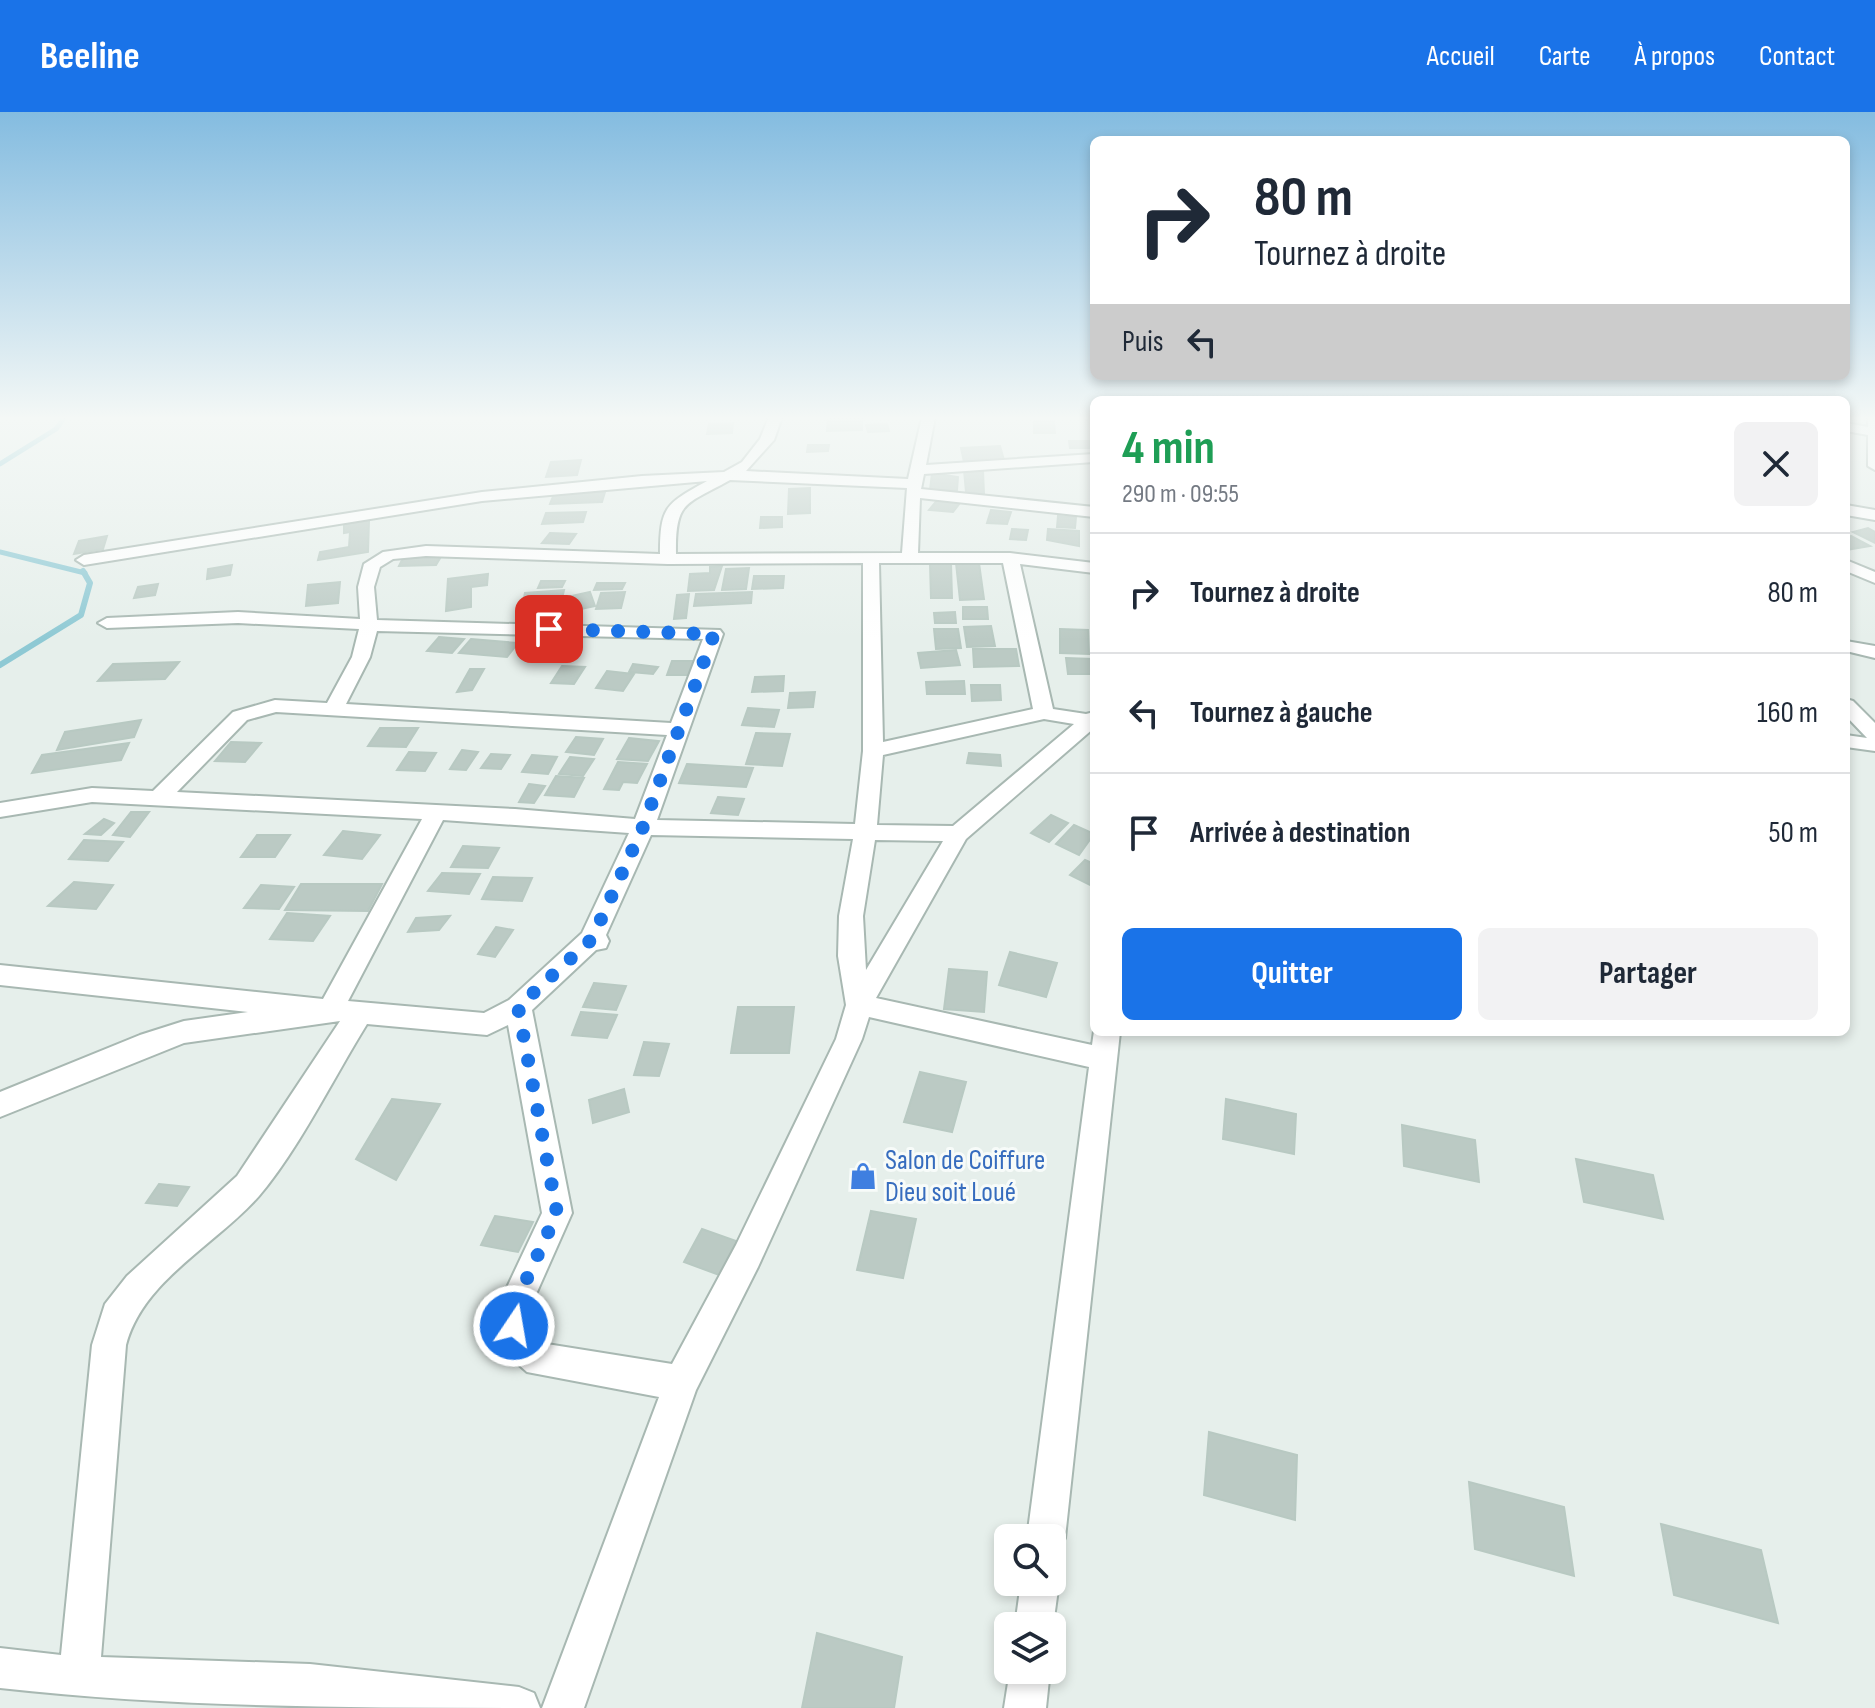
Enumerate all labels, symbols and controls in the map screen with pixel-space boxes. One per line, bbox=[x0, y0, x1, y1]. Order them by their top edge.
text: Beeline bbox=[40, 34, 140, 79]
text: Accueil bbox=[1427, 40, 1495, 73]
text: Carte bbox=[1539, 40, 1591, 73]
text: À propos bbox=[1635, 40, 1715, 73]
text: Contact bbox=[1759, 40, 1835, 73]
text: 80 m bbox=[1254, 165, 1353, 232]
icon: right bbox=[1122, 168, 1226, 272]
text: Tournez à droite bbox=[1254, 233, 1446, 276]
icon: left bbox=[1180, 320, 1224, 364]
text: Puis bbox=[1122, 324, 1164, 360]
text: 4 min bbox=[1122, 420, 1215, 477]
button: close bbox=[1734, 422, 1818, 506]
text: 290 m · 09:55 bbox=[1122, 479, 1239, 510]
icon: right bbox=[1122, 571, 1166, 615]
text: Tournez à droite bbox=[1190, 575, 1360, 611]
text: 80 m bbox=[1767, 575, 1818, 611]
pin bbox=[515, 595, 583, 663]
icon: arrive bbox=[527, 607, 571, 651]
icon: left bbox=[1122, 691, 1166, 735]
text: Tournez à gauche bbox=[1190, 695, 1373, 731]
text: 160 m bbox=[1757, 695, 1818, 731]
icon: arrive bbox=[1122, 811, 1166, 855]
text: Arrivée à destination bbox=[1190, 815, 1410, 851]
text: 50 m bbox=[1769, 815, 1818, 851]
button: Quitter bbox=[1122, 928, 1462, 1020]
button: Partager bbox=[1478, 928, 1818, 1020]
place label: Salon de Coiffure Dieu soit Loué bbox=[885, 1144, 1045, 1209]
shop icon: Salon de Coiffure Dieu soit Loué bbox=[848, 1161, 878, 1191]
position arrow bbox=[472, 1284, 556, 1368]
map controls bbox=[994, 1524, 1066, 1684]
button: search bbox=[994, 1524, 1066, 1596]
button: layers bbox=[994, 1612, 1066, 1684]

